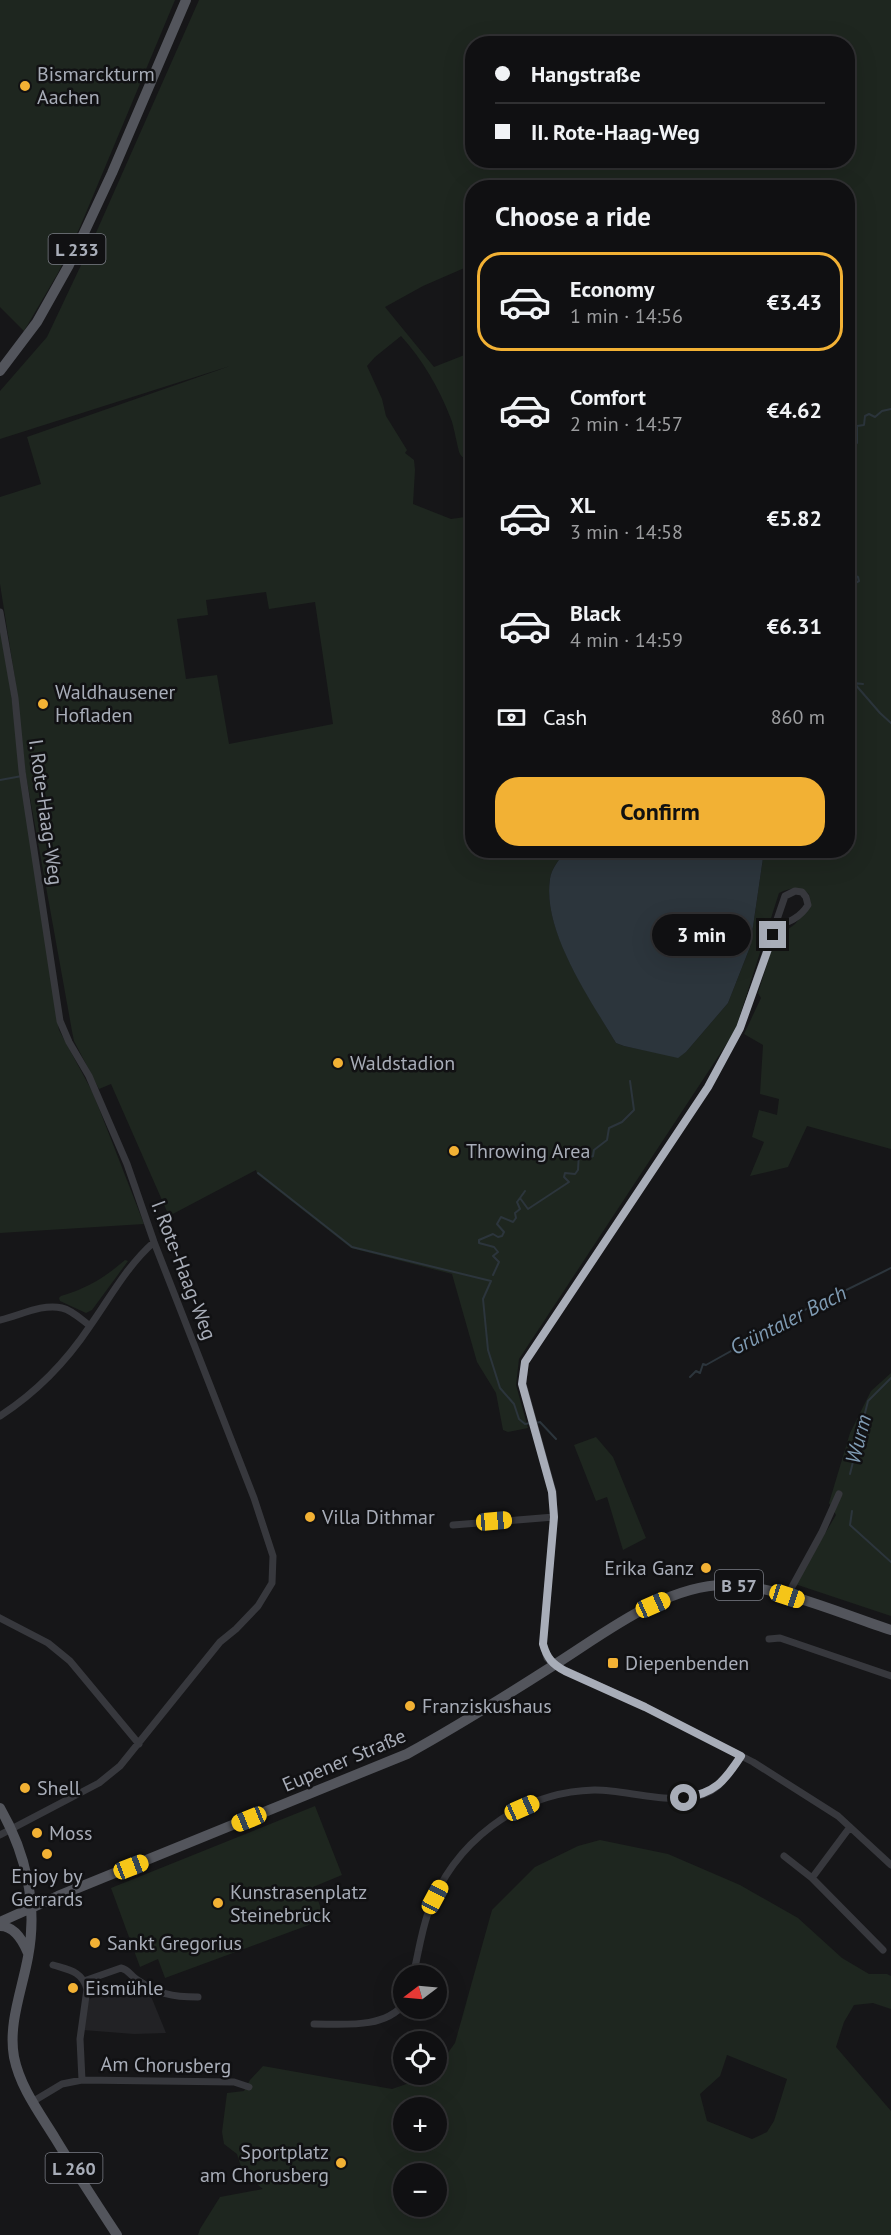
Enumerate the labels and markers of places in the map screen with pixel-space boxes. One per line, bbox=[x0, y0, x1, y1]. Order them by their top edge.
place label: Bismarckturm Aachen bbox=[37, 61, 155, 110]
marker: Bismarckturm Aachen bbox=[18, 79, 32, 93]
place label: Waldhausener Hofladen bbox=[55, 679, 176, 728]
marker: Waldhausener Hofladen bbox=[36, 697, 50, 711]
place label: Waldstadion bbox=[350, 1050, 455, 1076]
marker: Waldstadion bbox=[331, 1056, 345, 1070]
place label: Throwing Area bbox=[466, 1138, 590, 1164]
marker: Throwing Area bbox=[447, 1144, 461, 1158]
place label: Villa Dithmar bbox=[321, 1504, 435, 1530]
marker: Villa Dithmar bbox=[303, 1510, 317, 1524]
place label: Erika Ganz bbox=[604, 1555, 694, 1581]
marker: Erika Ganz bbox=[699, 1561, 713, 1575]
place label: Diepenbenden bbox=[625, 1650, 749, 1676]
marker: Diepenbenden bbox=[606, 1656, 620, 1670]
place label: Franziskushaus bbox=[422, 1693, 552, 1719]
marker: Franziskushaus bbox=[403, 1699, 417, 1713]
place label: Shell bbox=[37, 1775, 81, 1801]
marker: Shell bbox=[18, 1781, 32, 1795]
place label: Moss bbox=[49, 1820, 92, 1846]
marker: Moss bbox=[30, 1826, 44, 1840]
marker: Enjoy by Gerrards bbox=[40, 1847, 54, 1861]
place label: Enjoy by Gerrards bbox=[11, 1863, 83, 1912]
place label: Kunstrasenplatz Steinebrück bbox=[230, 1879, 367, 1928]
marker: Kunstrasenplatz Steinebrück bbox=[211, 1896, 225, 1910]
place label: Sankt Gregorius bbox=[107, 1930, 242, 1956]
marker: Sankt Gregorius bbox=[88, 1936, 102, 1950]
place label: Eismühle bbox=[85, 1975, 163, 2001]
marker: Eismühle bbox=[66, 1981, 80, 1995]
place label: Sportplatz am Chorusberg bbox=[200, 2139, 329, 2188]
marker: Sportplatz am Chorusberg bbox=[334, 2156, 348, 2170]

